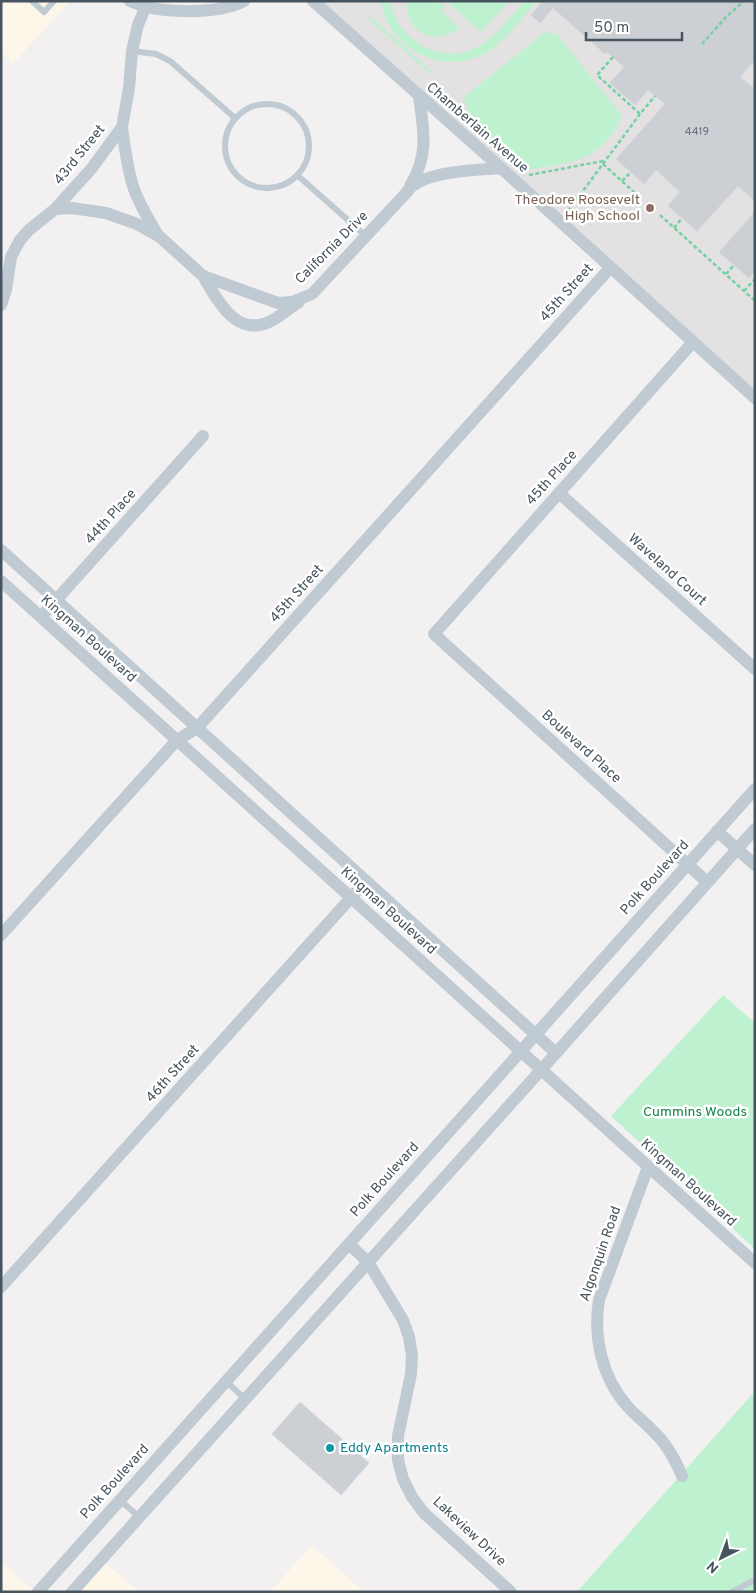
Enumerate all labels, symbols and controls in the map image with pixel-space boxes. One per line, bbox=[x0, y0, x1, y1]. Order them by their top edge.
scale bar bbox=[586, 10, 682, 42]
text: 50 m bbox=[594, 19, 629, 38]
street label: Chamberlain Avenue bbox=[423, 79, 531, 177]
street label: 43rd Street bbox=[51, 122, 109, 188]
house number: 4419 bbox=[685, 125, 709, 139]
place label: Theodore Roosevelt High School bbox=[514, 192, 640, 225]
marker: Theodore Roosevelt High School bbox=[644, 202, 656, 214]
street label: California Drive bbox=[292, 208, 372, 288]
street label: 45th Street bbox=[537, 261, 597, 325]
street label: 45th Place bbox=[523, 447, 581, 509]
street label: 44th Place bbox=[82, 486, 140, 548]
street label: Waveland Court bbox=[624, 530, 710, 610]
street label: 45th Street bbox=[267, 562, 327, 626]
street label: Kingman Boulevard bbox=[37, 592, 139, 686]
street label: Boulevard Place bbox=[538, 707, 624, 787]
street label: Polk Boulevard bbox=[617, 837, 693, 919]
street label: Kingman Boulevard bbox=[337, 864, 439, 958]
street label: 46th Street bbox=[143, 1042, 203, 1106]
park label: Cummins Woods bbox=[643, 1104, 747, 1121]
street label: Kingman Boulevard bbox=[637, 1136, 739, 1230]
street label: Polk Boulevard bbox=[347, 1139, 423, 1221]
street label: Algonquin Road bbox=[577, 1204, 625, 1304]
place label: Eddy Apartments bbox=[340, 1440, 448, 1457]
street label: Polk Boulevard bbox=[77, 1441, 153, 1523]
marker: Eddy Apartments bbox=[324, 1442, 336, 1454]
street label: Lakeview Drive bbox=[429, 1494, 509, 1570]
north arrow bbox=[696, 1533, 746, 1583]
text: N bbox=[704, 1557, 723, 1576]

